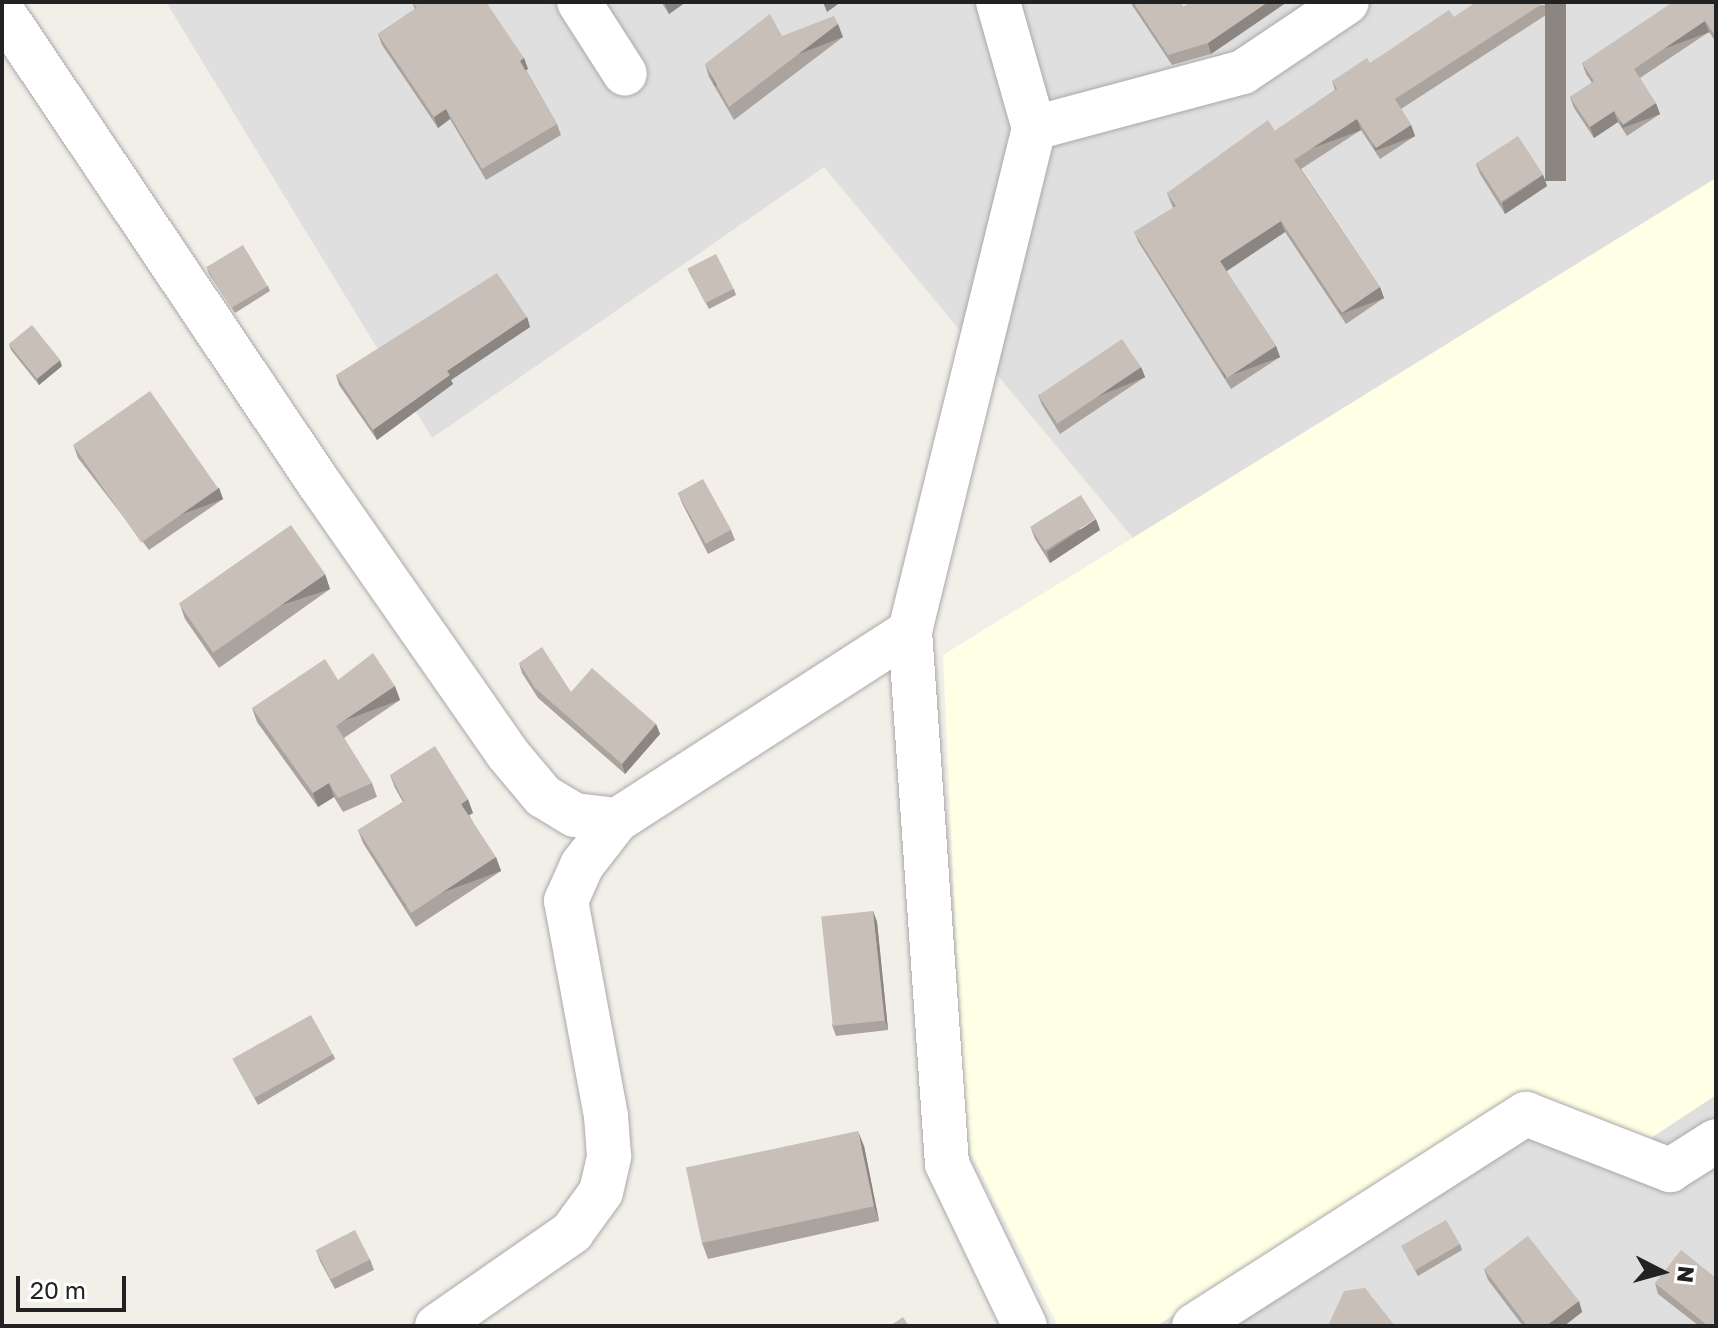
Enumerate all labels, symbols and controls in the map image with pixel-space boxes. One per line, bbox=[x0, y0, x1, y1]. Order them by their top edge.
north arrow bbox=[1622, 1232, 1702, 1312]
scale bar bbox=[20, 1260, 130, 1310]
text: N bbox=[1672, 1265, 1701, 1284]
text: 20 m bbox=[30, 1275, 86, 1304]

